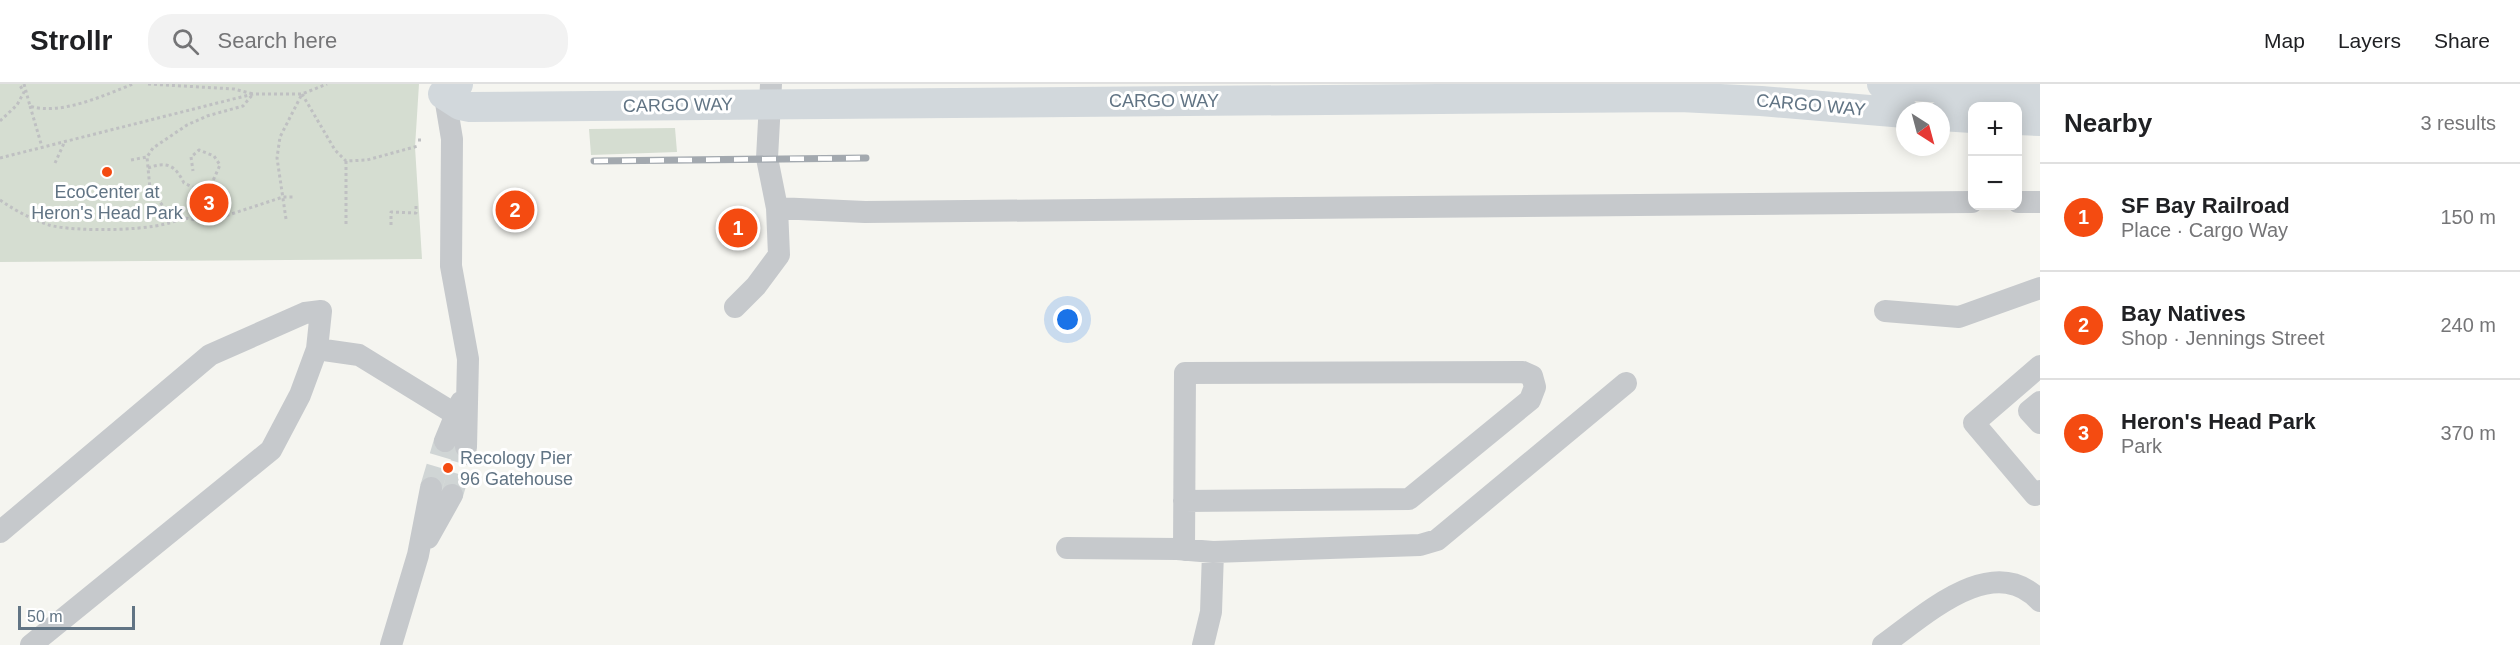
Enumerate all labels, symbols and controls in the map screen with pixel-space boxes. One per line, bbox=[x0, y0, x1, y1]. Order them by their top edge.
search box bbox=[148, 14, 568, 68]
text: Strollr bbox=[30, 25, 112, 56]
icon: search bbox=[169, 25, 202, 58]
text: Search here bbox=[217, 28, 337, 53]
text: Map bbox=[2264, 29, 2305, 52]
text: Layers bbox=[2338, 29, 2401, 52]
text: Share bbox=[2434, 29, 2490, 52]
street label: CARGO WAY bbox=[1755, 90, 1867, 120]
street label: CARGO WAY bbox=[1109, 91, 1219, 111]
street label: CARGO WAY bbox=[623, 94, 733, 116]
north arrow bbox=[1896, 102, 1950, 156]
map controls bbox=[1968, 102, 2022, 210]
button: + bbox=[1968, 102, 2022, 156]
text: Nearby bbox=[2064, 108, 2152, 138]
text: 3 results bbox=[2420, 112, 2496, 134]
button: − bbox=[1968, 156, 2022, 210]
marker: EcoCenter at Heron's Head Park bbox=[100, 165, 114, 179]
pin: 3 bbox=[190, 180, 228, 226]
place label: EcoCenter at Heron's Head Park bbox=[31, 182, 184, 223]
pin: 2 bbox=[496, 188, 534, 232]
text: SF Bay Railroad bbox=[2121, 193, 2290, 218]
pin: 1 bbox=[718, 206, 758, 250]
text: 1 bbox=[2078, 206, 2089, 228]
text: 150 m bbox=[2440, 206, 2496, 228]
text: Place · Cargo Way bbox=[2121, 219, 2288, 241]
text: Bay Natives bbox=[2121, 301, 2246, 326]
your location bbox=[1053, 305, 1082, 334]
text: 2 bbox=[2078, 314, 2089, 336]
text: 240 m bbox=[2440, 314, 2496, 336]
text: Shop · Jennings Street bbox=[2121, 327, 2324, 349]
text: Heron's Head Park bbox=[2121, 409, 2316, 434]
text: 3 bbox=[2078, 422, 2089, 444]
text: 370 m bbox=[2440, 422, 2496, 444]
text: Park bbox=[2121, 435, 2162, 457]
place label: Recology Pier 96 Gatehouse bbox=[460, 448, 573, 489]
marker: Recology Pier 96 Gatehouse bbox=[441, 461, 455, 475]
scale bar bbox=[18, 603, 135, 630]
text: 50 m bbox=[27, 608, 63, 625]

